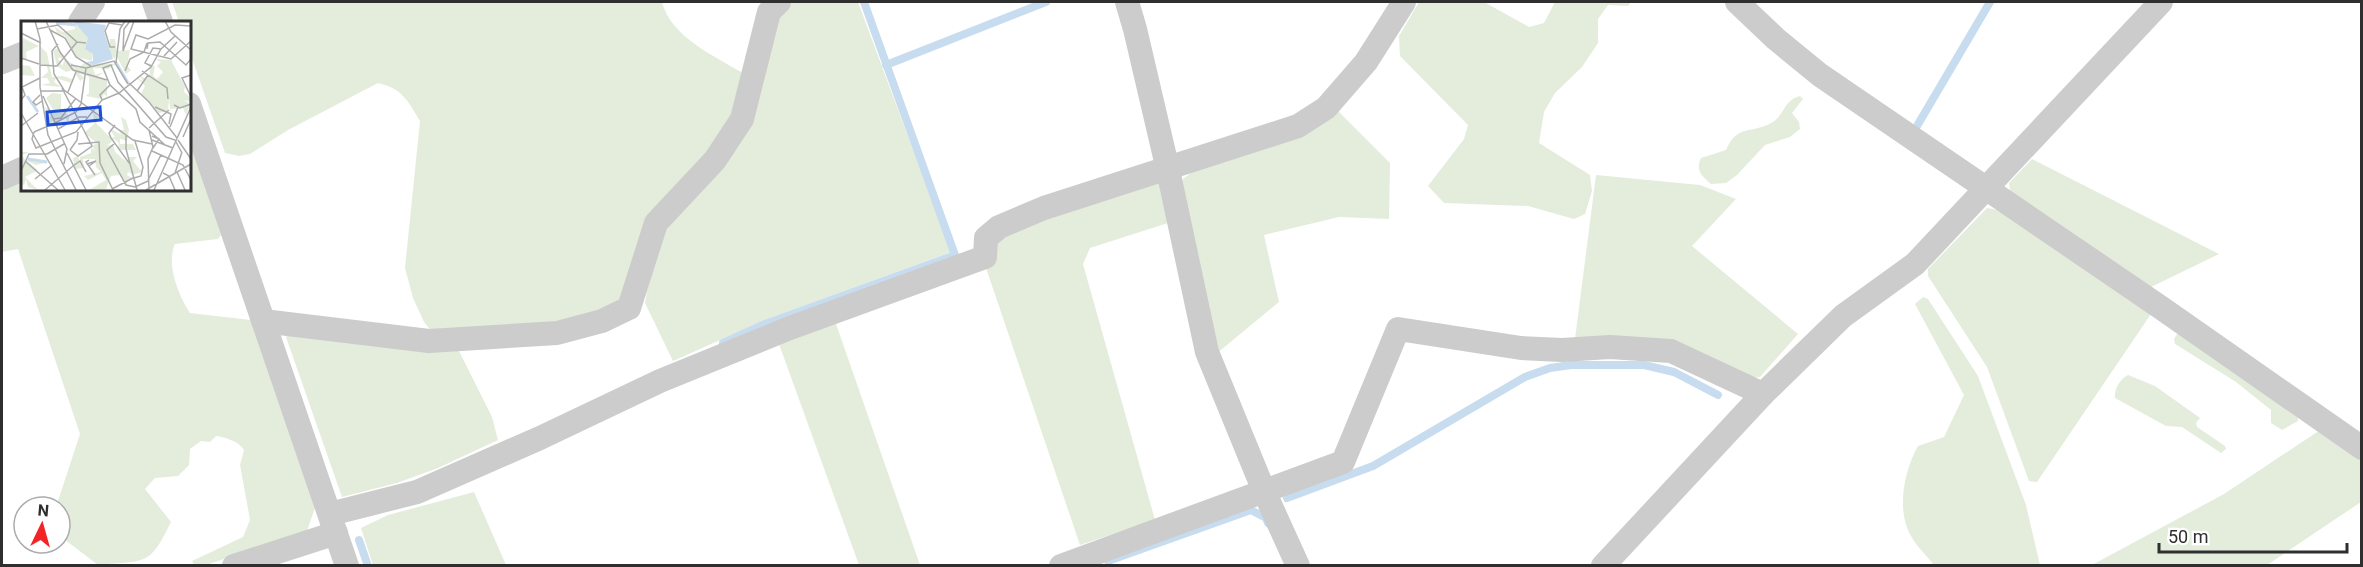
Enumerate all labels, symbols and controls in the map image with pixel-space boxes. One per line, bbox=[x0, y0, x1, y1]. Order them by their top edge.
inset map bbox=[21, 21, 190, 190]
north arrow bbox=[12, 495, 72, 555]
text: N bbox=[37, 501, 50, 521]
scale bar bbox=[2159, 516, 2346, 554]
text: 50 m bbox=[2168, 526, 2208, 547]

